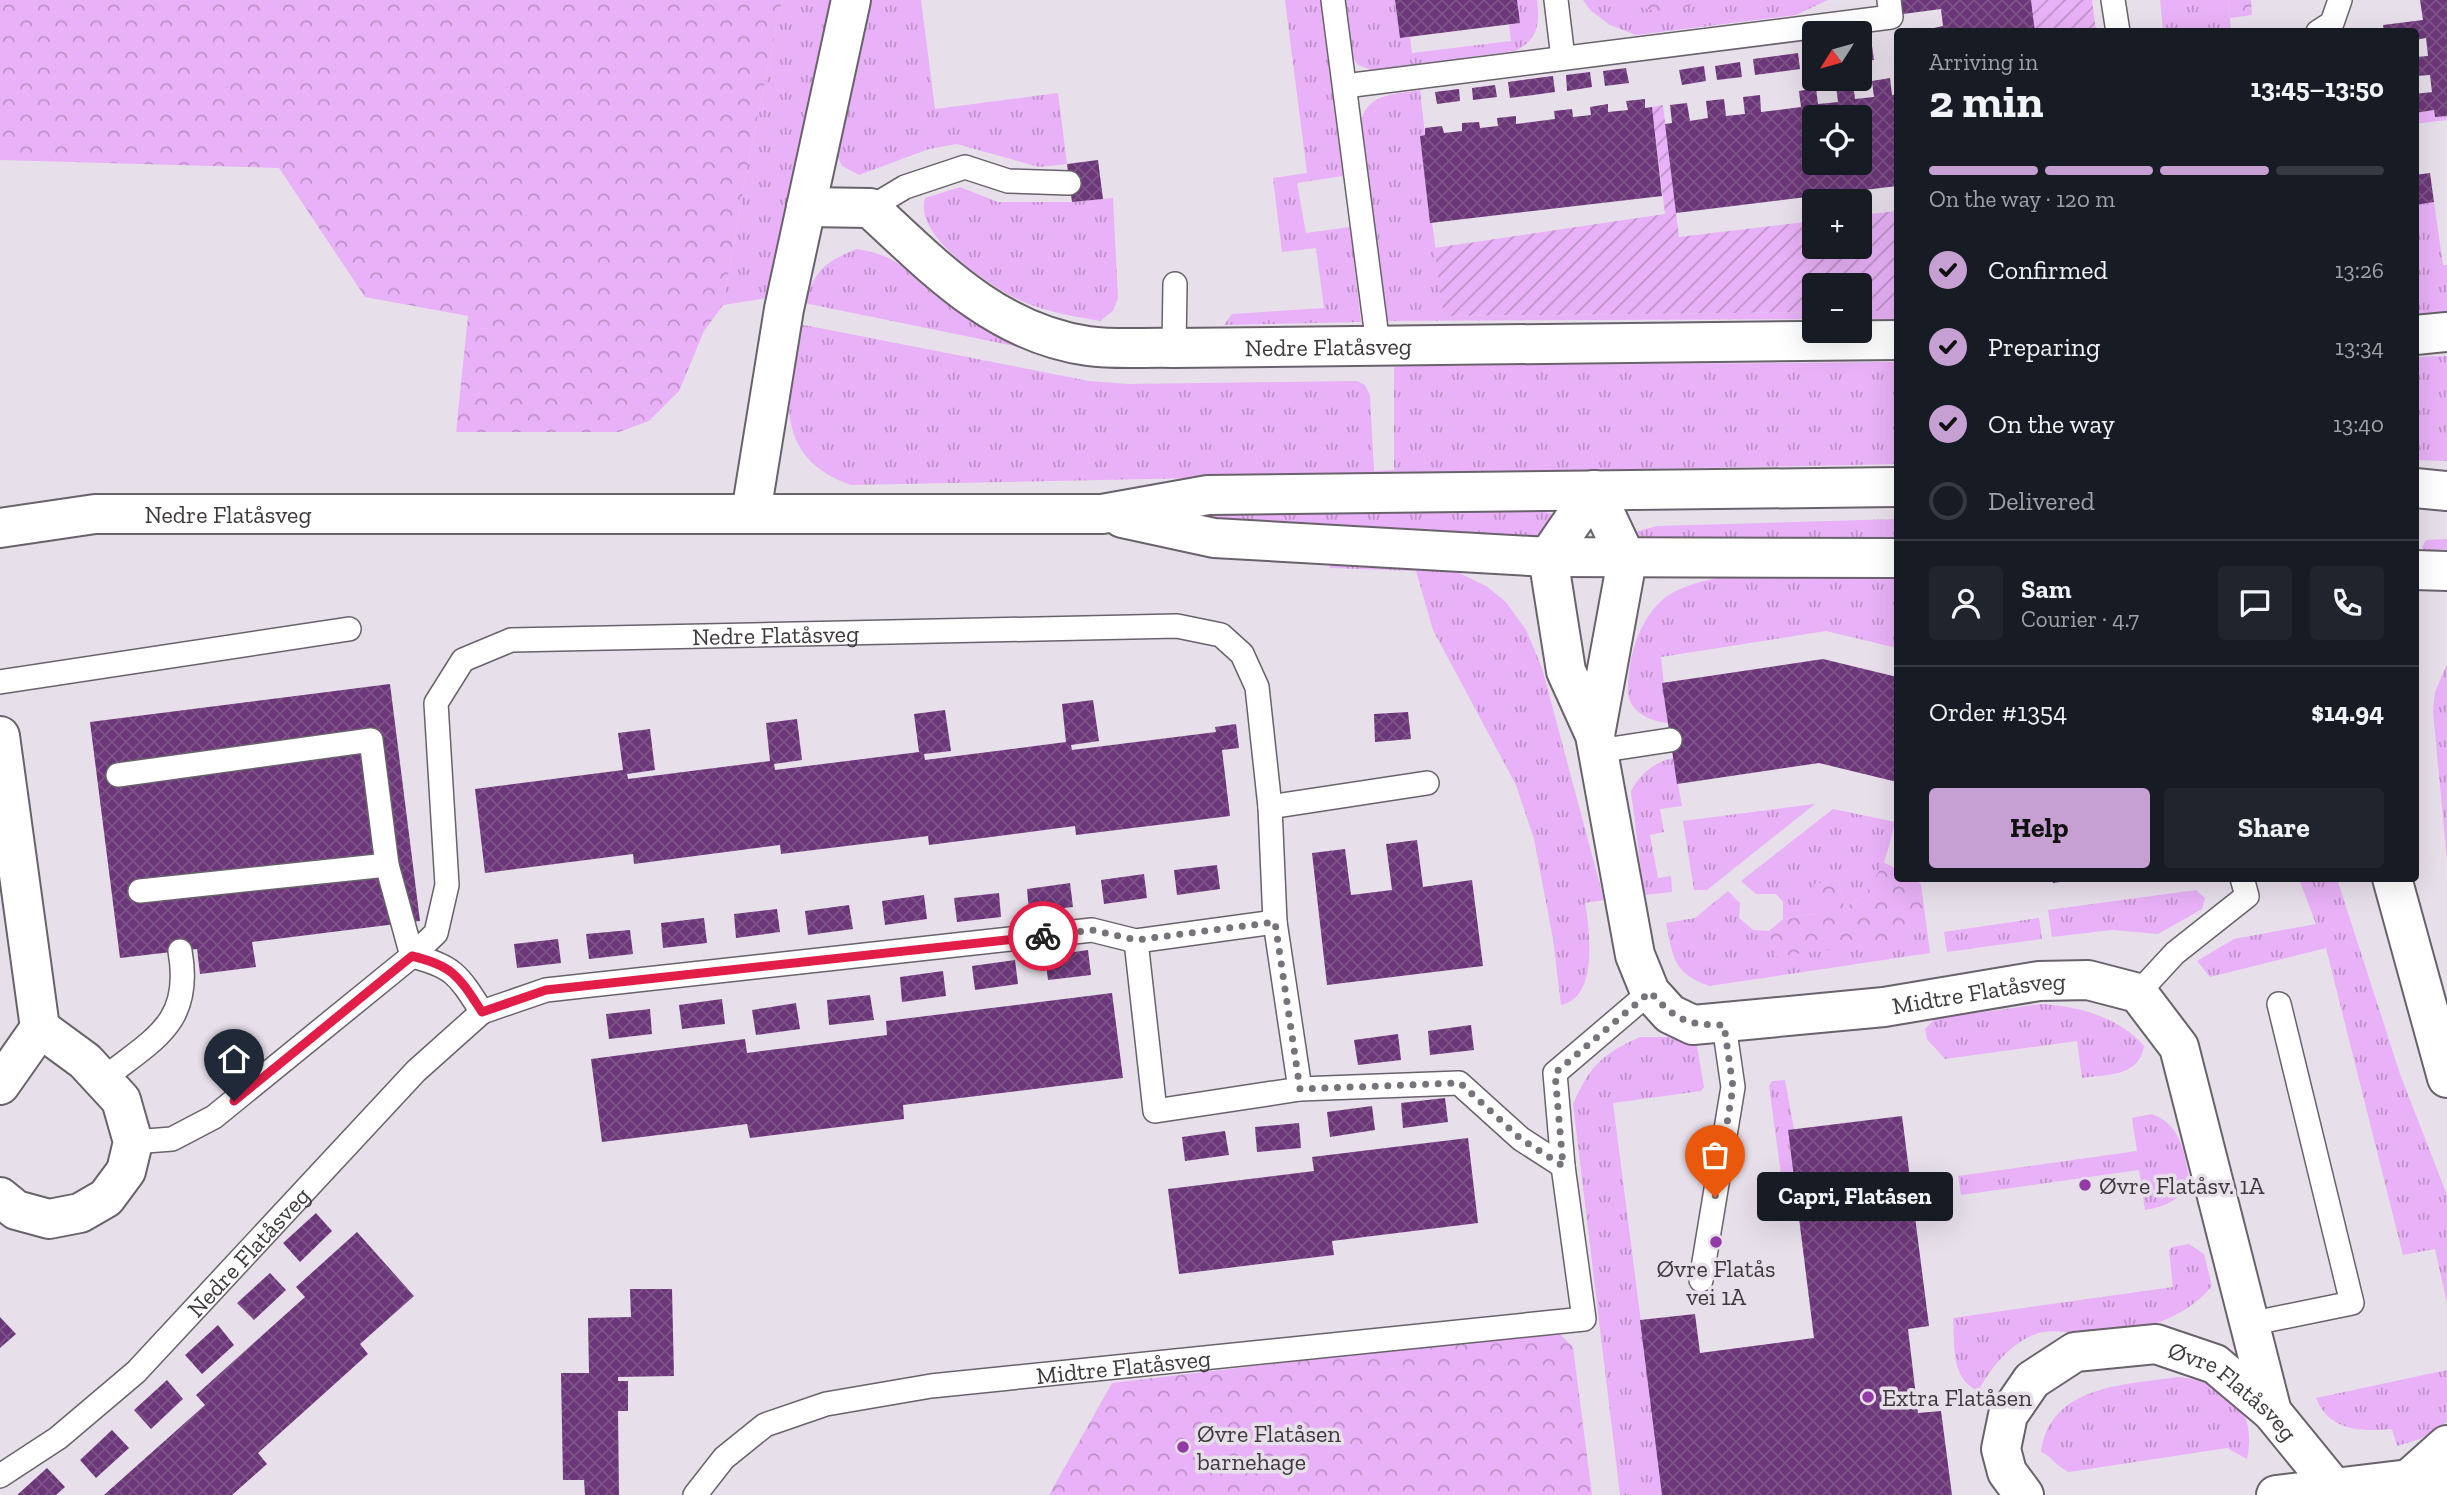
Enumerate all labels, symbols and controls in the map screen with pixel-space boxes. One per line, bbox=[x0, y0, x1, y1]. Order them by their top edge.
north arrow bbox=[1802, 21, 1872, 91]
map controls bbox=[1802, 21, 1872, 343]
text: Arriving in bbox=[1929, 48, 2038, 76]
text: 13:45–13:50 bbox=[2250, 72, 2384, 104]
text: 2 min bbox=[1929, 74, 2044, 129]
button: locate bbox=[1802, 105, 1872, 175]
text: On the way · 120 m bbox=[1929, 185, 2115, 213]
button: + bbox=[1802, 189, 1872, 259]
icon: check bbox=[1929, 251, 1967, 289]
text: Confirmed bbox=[1988, 254, 2108, 286]
text: 13:26 bbox=[2335, 256, 2384, 284]
button: − bbox=[1802, 273, 1872, 343]
icon: check bbox=[1929, 328, 1967, 366]
street label: Nedre Flatåsveg bbox=[1245, 331, 1412, 362]
text: Preparing bbox=[1988, 331, 2100, 363]
text: 13:34 bbox=[2335, 333, 2384, 361]
icon: check bbox=[1929, 405, 1967, 443]
text: On the way bbox=[1988, 408, 2115, 440]
text: 13:40 bbox=[2333, 410, 2384, 438]
text: Delivered bbox=[1988, 485, 2095, 517]
street label: Nedre Flatåsveg bbox=[144, 500, 312, 529]
button: person bbox=[1929, 566, 2003, 640]
button: chat bbox=[2218, 566, 2292, 640]
button: phone bbox=[2310, 566, 2384, 640]
text: Sam bbox=[2021, 573, 2071, 605]
text: Courier · 4.7 bbox=[2021, 605, 2139, 633]
street label: Nedre Flatåsveg bbox=[692, 618, 859, 651]
text: Order #1354 bbox=[1929, 696, 2067, 728]
text: $14.94 bbox=[2311, 696, 2384, 728]
button: Help bbox=[1929, 788, 2150, 868]
button: Share bbox=[2164, 788, 2384, 868]
courier bbox=[1008, 901, 1078, 971]
icon: bike bbox=[1024, 917, 1062, 955]
street label: Midtre Flatåsveg bbox=[1890, 966, 2066, 1020]
pin bbox=[204, 1029, 264, 1101]
icon: home bbox=[215, 1040, 253, 1078]
pin bbox=[1685, 1125, 1745, 1197]
icon: bag bbox=[1696, 1136, 1734, 1174]
place label: Øvre Flatåsv. 1A bbox=[2099, 1171, 2265, 1200]
callout: Capri, Flatåsen bbox=[1757, 1172, 1953, 1222]
marker: Øvre Flatåsv. 1A bbox=[2077, 1177, 2093, 1193]
street label: Nedre Flatåsveg bbox=[180, 1181, 316, 1323]
text: Capri, Flatåsen bbox=[1778, 1182, 1932, 1210]
marker: Øvre Flatås vei 1A bbox=[1708, 1234, 1724, 1250]
place label: Øvre Flatås vei 1A bbox=[1656, 1254, 1776, 1311]
street label: Øvre Flatåsveg bbox=[2165, 1335, 2304, 1446]
street label: Midtre Flatåsveg bbox=[1035, 1343, 1212, 1390]
place label: Extra Flatåsen bbox=[1882, 1383, 2032, 1412]
marker: Extra Flatåsen bbox=[1860, 1389, 1876, 1405]
place label: Øvre Flatåsen barnehage bbox=[1196, 1419, 1341, 1476]
marker: Øvre Flatåsen barnehage bbox=[1175, 1439, 1191, 1455]

